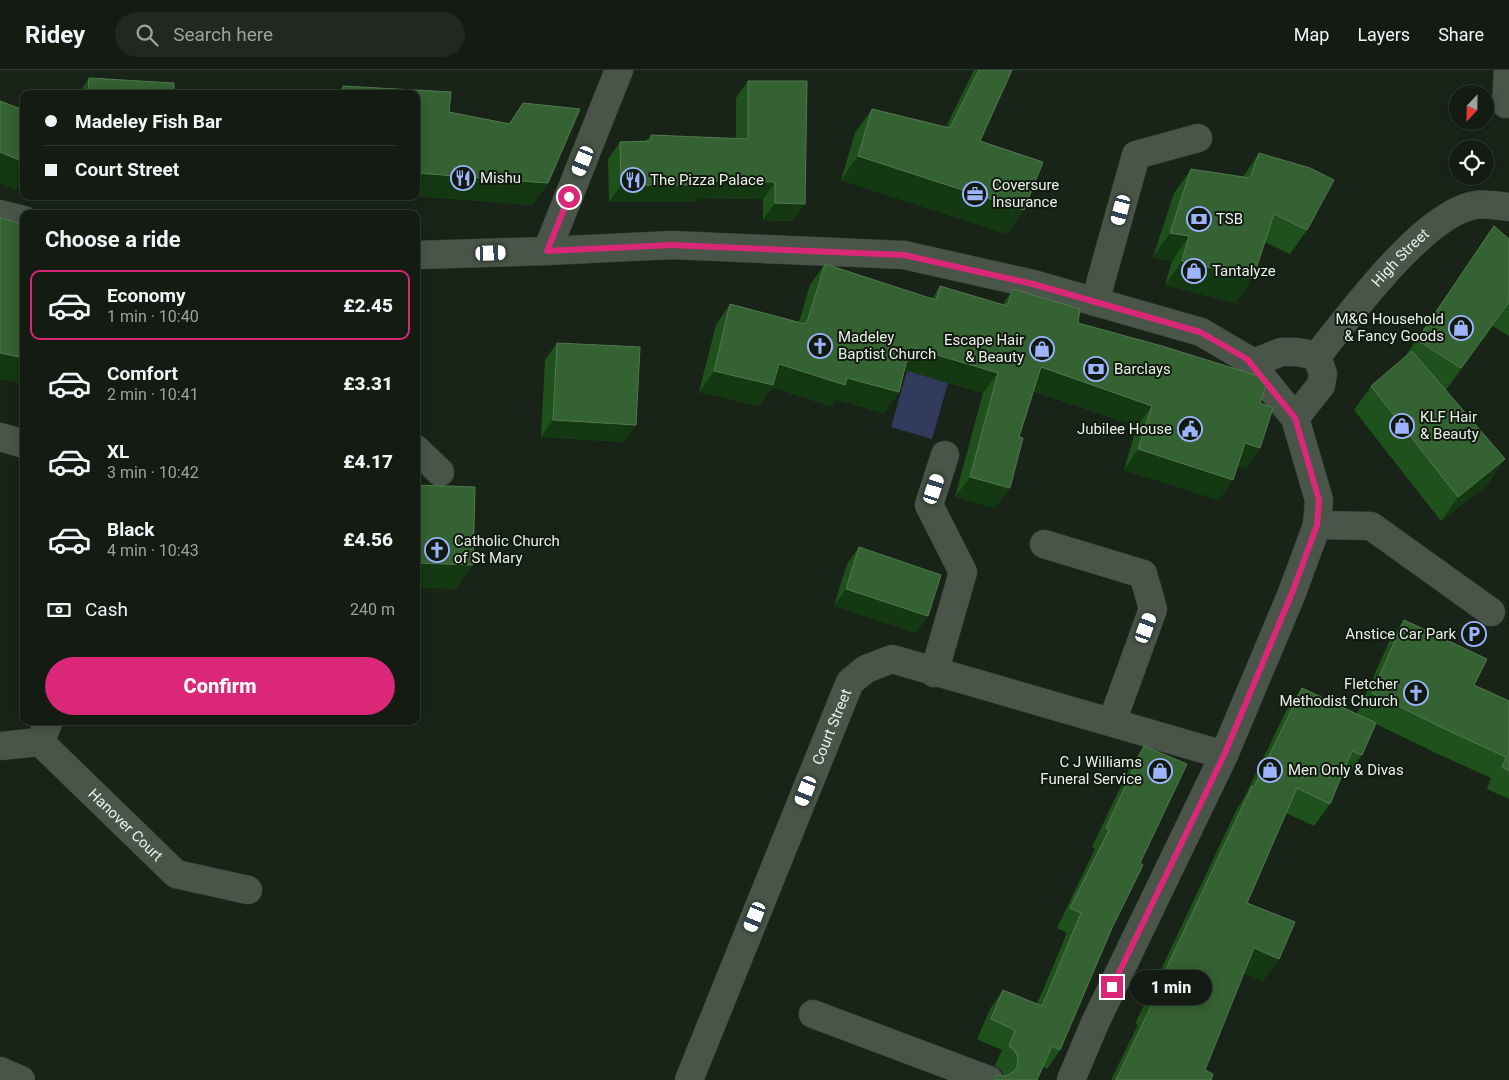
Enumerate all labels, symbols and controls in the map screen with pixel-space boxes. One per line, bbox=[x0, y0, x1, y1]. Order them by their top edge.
search box bbox=[115, 12, 465, 57]
text: Ridey bbox=[25, 21, 85, 49]
icon: search bbox=[133, 21, 161, 49]
text: Search here bbox=[173, 23, 273, 46]
text: Map bbox=[1294, 24, 1329, 45]
text: Layers bbox=[1357, 24, 1410, 45]
text: Share bbox=[1438, 24, 1484, 45]
north arrow bbox=[1449, 85, 1494, 130]
map controls bbox=[1449, 85, 1494, 185]
text: Madeley Fish Bar bbox=[75, 110, 222, 133]
button: locate bbox=[1449, 140, 1494, 185]
car bbox=[570, 144, 595, 178]
text: Court Street bbox=[75, 158, 179, 181]
restaurant icon: Mishu bbox=[450, 165, 476, 191]
restaurant icon: The Pizza Palace bbox=[620, 167, 646, 193]
place label: Mishu bbox=[480, 169, 521, 187]
place label: The Pizza Palace bbox=[650, 171, 764, 189]
place label: Coversure Insurance bbox=[992, 176, 1059, 211]
office icon: Coversure Insurance bbox=[962, 181, 988, 207]
route start bbox=[558, 186, 580, 208]
car bbox=[1109, 194, 1132, 226]
bank icon: TSB bbox=[1186, 206, 1212, 232]
place label: TSB bbox=[1216, 210, 1243, 228]
street label: High Street bbox=[1368, 225, 1433, 291]
text: Choose a ride bbox=[45, 227, 181, 252]
car bbox=[475, 245, 506, 261]
shop icon: Tantalyze bbox=[1181, 258, 1207, 284]
place label: Tantalyze bbox=[1212, 262, 1276, 280]
icon: car bbox=[47, 283, 92, 328]
text: Economy bbox=[107, 284, 186, 307]
text: £2.45 bbox=[343, 294, 393, 317]
text: 1 min · 10:40 bbox=[107, 307, 199, 326]
place label: M&G Household & Fancy Goods bbox=[1335, 310, 1444, 345]
shop icon: M&G Household & Fancy Goods bbox=[1448, 315, 1474, 341]
place label: Madeley Baptist Church bbox=[838, 328, 936, 363]
place label: Escape Hair & Beauty bbox=[944, 331, 1024, 366]
church icon: Madeley Baptist Church bbox=[807, 333, 833, 359]
shop icon: Escape Hair & Beauty bbox=[1029, 336, 1055, 362]
bank icon: Barclays bbox=[1083, 356, 1109, 382]
place label: Barclays bbox=[1114, 360, 1171, 378]
icon: car bbox=[47, 361, 92, 406]
text: Comfort bbox=[107, 362, 178, 385]
text: £3.31 bbox=[343, 372, 393, 395]
text: 2 min · 10:41 bbox=[107, 385, 199, 404]
place label: KLF Hair & Beauty bbox=[1420, 408, 1479, 443]
shop icon: KLF Hair & Beauty bbox=[1389, 413, 1415, 439]
public building icon: Jubilee House bbox=[1177, 416, 1203, 442]
place label: Jubilee House bbox=[1077, 420, 1172, 438]
icon: car bbox=[47, 439, 92, 484]
text: XL bbox=[107, 440, 129, 463]
text: £4.17 bbox=[343, 450, 393, 473]
text: 3 min · 10:42 bbox=[107, 463, 199, 482]
car bbox=[922, 472, 945, 506]
icon: car bbox=[47, 517, 92, 562]
text: Black bbox=[107, 518, 154, 541]
text: £4.56 bbox=[343, 528, 393, 551]
place label: Catholic Church of St Mary bbox=[454, 532, 560, 567]
church icon: Catholic Church of St Mary bbox=[424, 537, 450, 563]
text: 4 min · 10:43 bbox=[107, 541, 199, 560]
icon: cash bbox=[45, 596, 73, 624]
text: Cash bbox=[85, 598, 128, 621]
text: 240 m bbox=[350, 600, 395, 619]
car bbox=[1133, 611, 1158, 645]
parking icon: Anstice Car Park bbox=[1461, 621, 1487, 647]
place label: Anstice Car Park bbox=[1345, 625, 1456, 643]
button: Confirm bbox=[45, 657, 395, 715]
place label: Fletcher Methodist Church bbox=[1279, 675, 1398, 710]
church icon: Fletcher Methodist Church bbox=[1403, 680, 1429, 706]
street label: Court Street bbox=[808, 686, 855, 767]
place label: C J Williams Funeral Service bbox=[1040, 753, 1142, 788]
shop icon: Men Only & Divas bbox=[1257, 757, 1283, 783]
shop icon: C J Williams Funeral Service bbox=[1147, 758, 1173, 784]
place label: Men Only & Divas bbox=[1288, 761, 1404, 779]
car bbox=[793, 774, 818, 808]
street label: Hanover Court bbox=[85, 785, 166, 865]
car bbox=[742, 900, 767, 934]
callout: 1 min bbox=[1130, 970, 1212, 1004]
route end bbox=[1101, 976, 1123, 998]
text: 1 min bbox=[1151, 978, 1191, 997]

